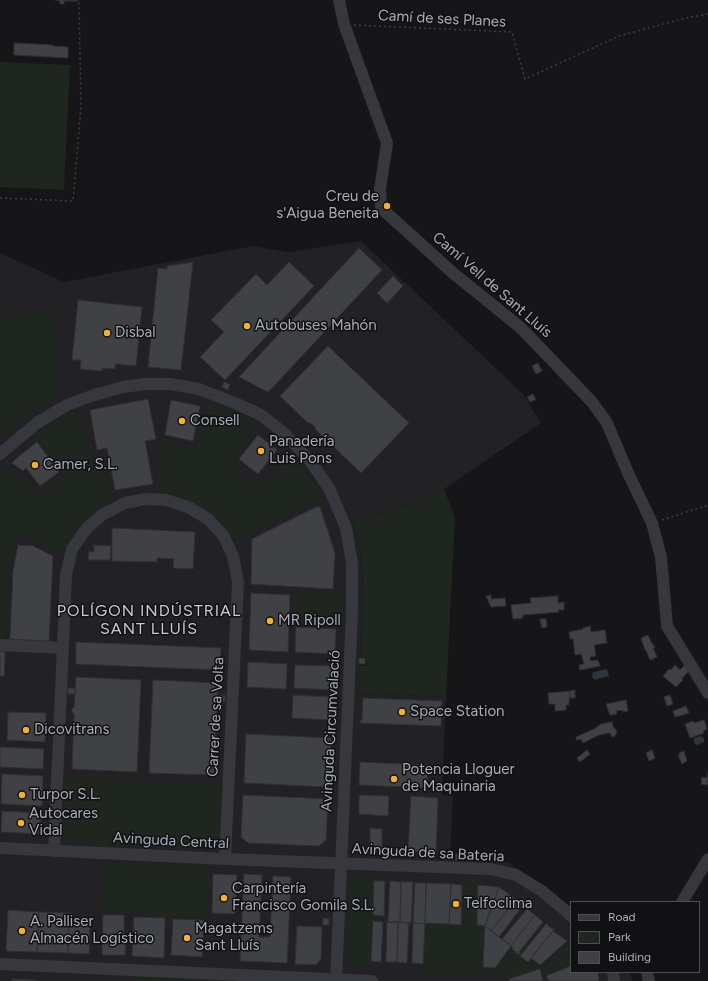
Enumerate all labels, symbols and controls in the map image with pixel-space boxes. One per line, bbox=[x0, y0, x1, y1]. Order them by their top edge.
street label: Camí de ses Planes bbox=[378, 7, 506, 31]
place label: Creu de s'Aigua Beneita bbox=[276, 188, 379, 223]
marker: Creu de s'Aigua Beneita bbox=[382, 201, 392, 211]
street label: Camí Vell de Sant Lluís bbox=[429, 228, 555, 342]
place label: Autobuses Mahón bbox=[255, 317, 377, 335]
marker: Autobuses Mahón bbox=[242, 321, 252, 331]
place label: Disbal bbox=[115, 324, 156, 342]
marker: Disbal bbox=[102, 328, 112, 338]
place label: Consell bbox=[190, 412, 240, 430]
marker: Consell bbox=[177, 416, 187, 426]
place label: Panadería Luis Pons bbox=[269, 433, 334, 468]
marker: Panadería Luis Pons bbox=[256, 446, 266, 456]
place label: Camer, S.L. bbox=[43, 456, 118, 474]
marker: Camer, S.L. bbox=[30, 460, 40, 470]
district label: POLÍGON INDÚSTRIAL SANT LLUÍS bbox=[57, 601, 241, 639]
place label: MR Ripoll bbox=[278, 612, 341, 630]
marker: MR Ripoll bbox=[265, 616, 275, 626]
street label: Avinguda Circumvalació bbox=[318, 650, 344, 812]
street label: Carrer de sa Volta bbox=[204, 657, 228, 777]
place label: Space Station bbox=[410, 703, 504, 721]
marker: Space Station bbox=[397, 707, 407, 717]
place label: Dicovitrans bbox=[34, 721, 109, 739]
marker: Dicovitrans bbox=[21, 725, 31, 735]
place label: Potencia Lloguer de Maquinaria bbox=[402, 761, 515, 796]
marker: Potencia Lloguer de Maquinaria bbox=[389, 774, 399, 784]
place label: Turpor S.L. bbox=[30, 786, 101, 804]
marker: Turpor S.L. bbox=[17, 790, 27, 800]
place label: Autocares Vidal bbox=[29, 805, 98, 840]
marker: Autocares Vidal bbox=[16, 818, 26, 828]
street label: Avinguda Central bbox=[113, 829, 229, 853]
street label: Avinguda de sa Bateria bbox=[351, 840, 505, 866]
place label: Carpintería Francisco Gomila S.L. bbox=[232, 880, 374, 915]
marker: Carpintería Francisco Gomila S.L. bbox=[219, 893, 229, 903]
place label: Telfoclima bbox=[464, 895, 532, 913]
marker: Telfoclima bbox=[451, 899, 461, 909]
legend bbox=[570, 901, 700, 973]
text: Road bbox=[608, 910, 636, 924]
place label: A. Palliser Almacén Logístico bbox=[30, 913, 154, 948]
place label: Magatzems Sant Lluís bbox=[195, 920, 273, 955]
marker: A. Palliser Almacén Logístico bbox=[17, 926, 27, 936]
text: Park bbox=[608, 930, 631, 944]
marker: Magatzems Sant Lluís bbox=[182, 933, 192, 943]
text: Building bbox=[608, 950, 651, 964]

